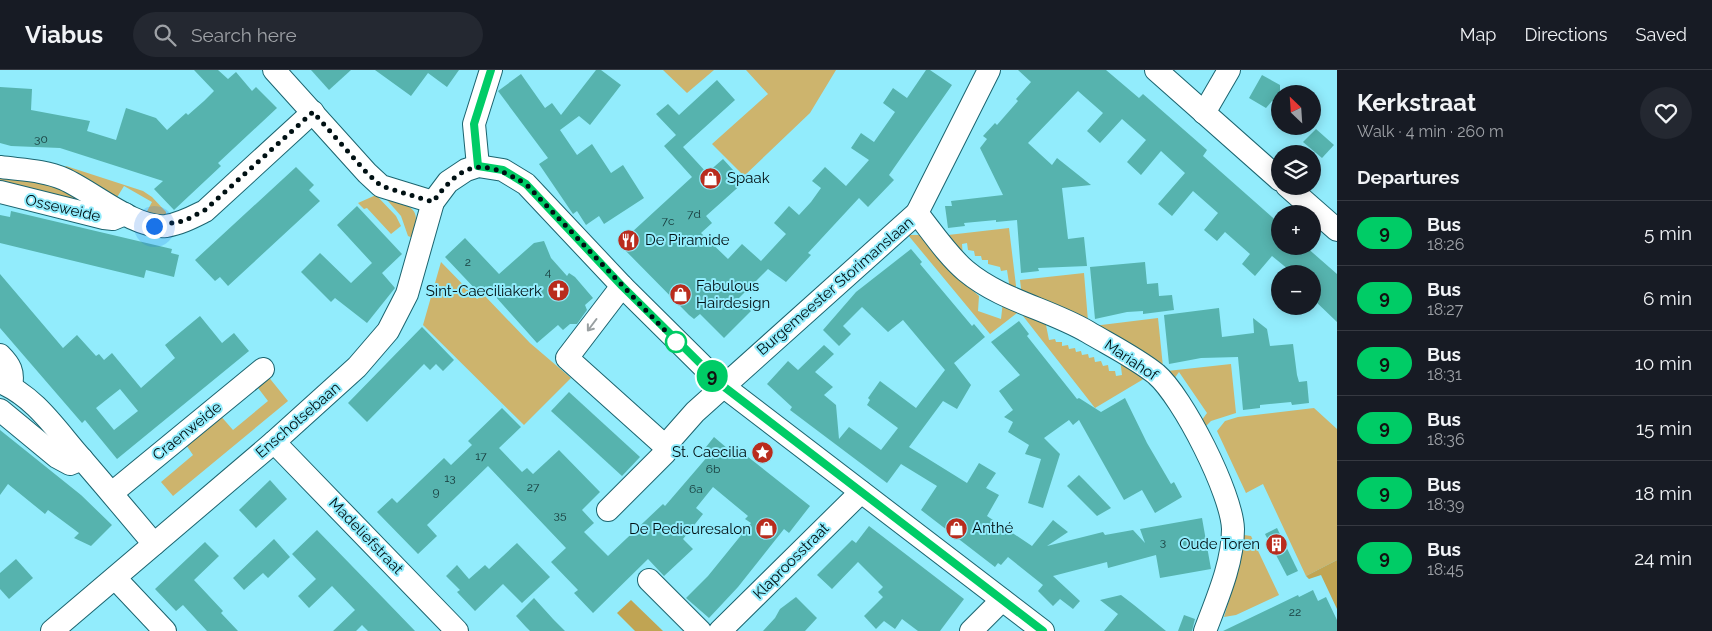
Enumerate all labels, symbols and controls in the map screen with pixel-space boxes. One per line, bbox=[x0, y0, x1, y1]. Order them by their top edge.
search box bbox=[133, 12, 483, 57]
text: Viabus bbox=[25, 20, 103, 49]
icon: search bbox=[151, 21, 179, 49]
text: Search here bbox=[191, 24, 297, 46]
text: Map bbox=[1460, 24, 1496, 45]
text: Directions bbox=[1524, 24, 1608, 45]
text: Saved bbox=[1636, 24, 1687, 45]
north arrow bbox=[1271, 85, 1321, 135]
map controls bbox=[1271, 85, 1321, 315]
button: heart bbox=[1640, 87, 1692, 139]
text: Kerkstraat bbox=[1357, 88, 1476, 117]
text: Walk · 4 min · 260 m bbox=[1357, 122, 1504, 141]
house number: 30 bbox=[34, 132, 48, 146]
button: layers bbox=[1271, 145, 1321, 195]
shop icon: Spaak bbox=[699, 166, 723, 190]
text: Departures bbox=[1357, 166, 1459, 188]
place label: Spaak bbox=[727, 169, 770, 187]
street label: Osseweide bbox=[24, 191, 102, 225]
button: + bbox=[1271, 205, 1321, 255]
house number: 7d bbox=[687, 207, 701, 221]
street label: Burgemeester Storimanslaan bbox=[753, 213, 917, 359]
text: Bus bbox=[1427, 213, 1461, 235]
your location bbox=[142, 214, 167, 239]
house number: 7c bbox=[661, 214, 675, 228]
text: 9 bbox=[1379, 222, 1390, 243]
text: 5 min bbox=[1644, 222, 1692, 244]
restaurant icon: De Piramide bbox=[617, 228, 641, 252]
place label: De Piramide bbox=[645, 231, 730, 249]
text: 18:26 bbox=[1427, 235, 1464, 254]
house number: 2 bbox=[465, 255, 471, 269]
house number: 4 bbox=[545, 265, 552, 279]
button: − bbox=[1271, 265, 1321, 315]
place label: Fabulous Hairdesign bbox=[696, 277, 770, 312]
text: Bus bbox=[1427, 278, 1461, 300]
church icon: Sint-Caeciliakerk bbox=[546, 279, 570, 303]
place label: Sint-Caeciliakerk bbox=[426, 282, 542, 300]
shop icon: Fabulous Hairdesign bbox=[668, 283, 692, 307]
text: 9 bbox=[1379, 287, 1390, 308]
text: 6 min bbox=[1643, 287, 1692, 309]
text: 18:27 bbox=[1427, 300, 1463, 319]
one-way arrow bbox=[586, 318, 597, 331]
unlabelled marker bbox=[665, 331, 687, 353]
street label: Mariahof bbox=[1101, 336, 1162, 385]
text: Bus bbox=[1427, 343, 1461, 365]
text: 9 bbox=[1379, 352, 1390, 373]
text: 10 min bbox=[1635, 352, 1692, 374]
line badge: 9 bbox=[696, 360, 728, 392]
text: 9 bbox=[707, 365, 717, 386]
text: 18:31 bbox=[1427, 365, 1462, 384]
street label: Enschotsebaan bbox=[252, 378, 344, 462]
street label: Craenweide bbox=[149, 398, 225, 464]
text: Bus bbox=[1427, 408, 1461, 430]
text: 9 bbox=[1379, 417, 1390, 438]
text: 15 min bbox=[1636, 417, 1692, 439]
text: 18:36 bbox=[1427, 430, 1465, 449]
place icon: St. Caecilia bbox=[751, 440, 775, 464]
place label: St. Caecilia bbox=[672, 443, 747, 461]
house number: 17 bbox=[475, 449, 487, 463]
house number: 6b bbox=[706, 462, 720, 476]
house number: 13 bbox=[444, 471, 456, 485]
text: Bus bbox=[1427, 473, 1461, 495]
house number: 27 bbox=[527, 480, 540, 494]
house number: 6a bbox=[689, 482, 703, 496]
text: 9 bbox=[1379, 482, 1390, 503]
text: 18 min bbox=[1635, 482, 1692, 504]
house number: 9 bbox=[432, 485, 440, 499]
street label: Madeliefstraat bbox=[325, 494, 407, 578]
text: 18:39 bbox=[1427, 495, 1464, 514]
house number: 35 bbox=[554, 508, 567, 522]
shop icon: Anthé bbox=[944, 516, 968, 540]
shop icon: De Pedicuresalon bbox=[755, 517, 779, 541]
street label: Klaproosstraat bbox=[749, 519, 833, 603]
place label: Anthé bbox=[972, 519, 1014, 537]
place label: De Pedicuresalon bbox=[629, 520, 751, 538]
building icon: Oude Toren bbox=[1264, 532, 1288, 556]
house number: 3 bbox=[1160, 535, 1166, 549]
place label: Oude Toren bbox=[1179, 535, 1260, 553]
text: Bus bbox=[1427, 538, 1461, 560]
text: 9 bbox=[1379, 547, 1390, 568]
text: 24 min bbox=[1634, 547, 1692, 569]
text: 18:45 bbox=[1427, 560, 1464, 579]
house number: 22 bbox=[1289, 605, 1301, 619]

